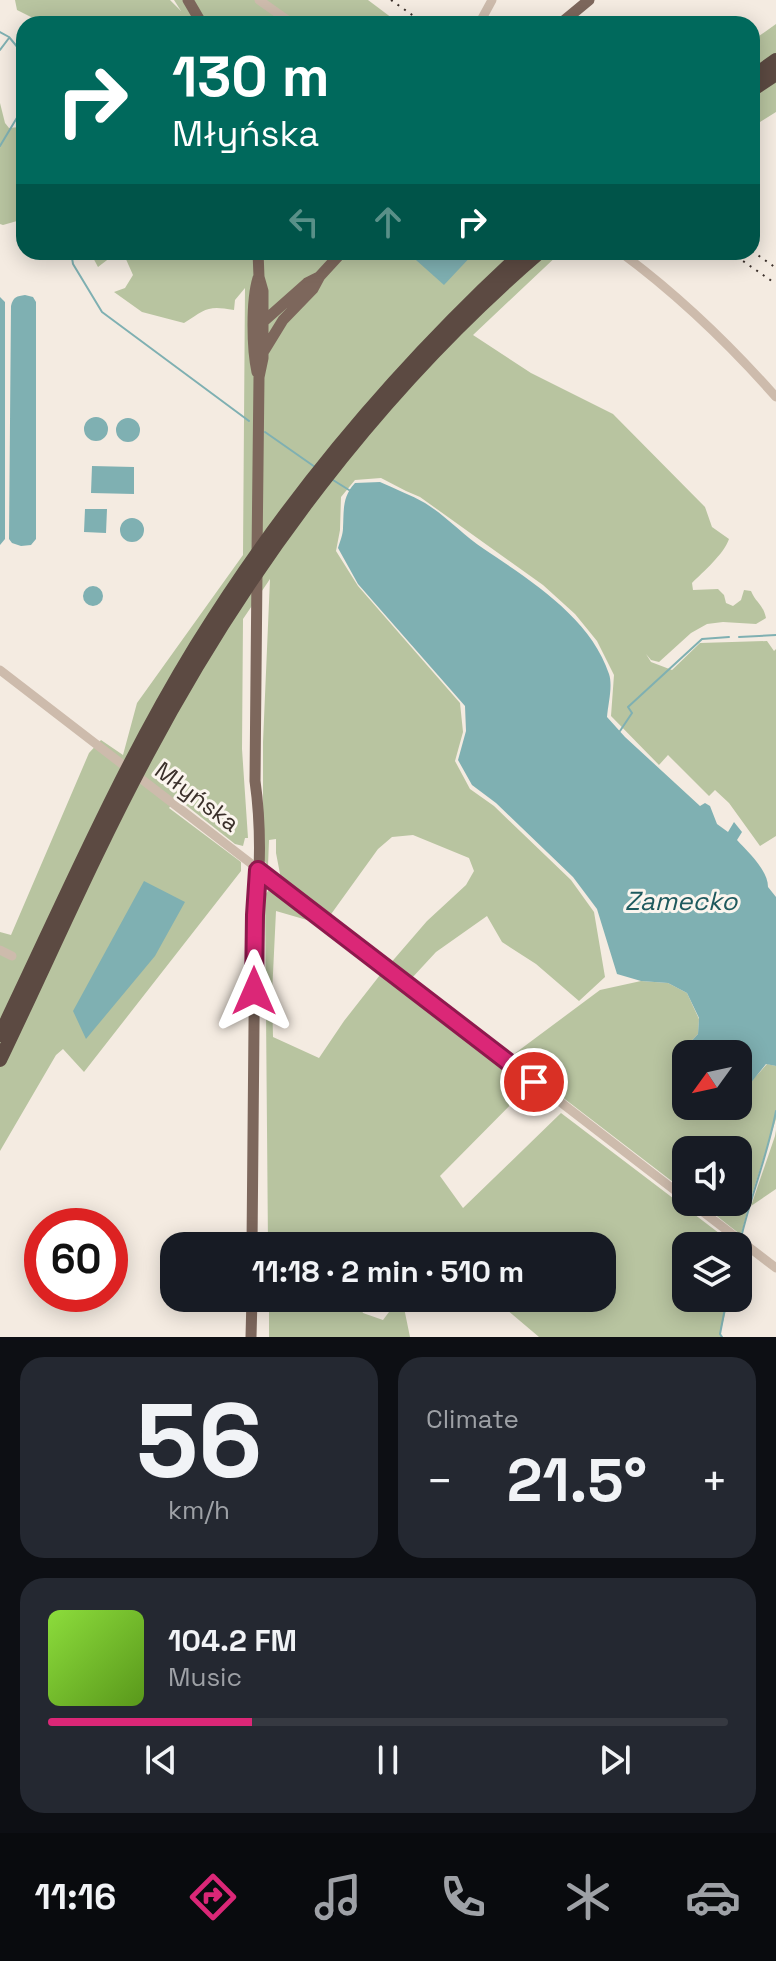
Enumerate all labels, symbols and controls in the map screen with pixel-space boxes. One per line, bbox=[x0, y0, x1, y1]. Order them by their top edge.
text: 130 m bbox=[172, 41, 330, 112]
icon: right bbox=[40, 48, 144, 152]
text: Młyńska bbox=[172, 111, 319, 157]
icon: left bbox=[282, 200, 326, 244]
icon: ahead bbox=[366, 200, 410, 244]
icon: right bbox=[450, 200, 494, 244]
street label: Młyńska bbox=[149, 755, 246, 839]
water label: Zamecko bbox=[625, 884, 738, 918]
position arrow bbox=[212, 949, 296, 1033]
north arrow bbox=[672, 1040, 752, 1120]
map controls bbox=[672, 1040, 752, 1312]
pin bbox=[500, 1048, 568, 1116]
icon: arrive bbox=[512, 1060, 556, 1104]
button: sound bbox=[672, 1136, 752, 1216]
speed limit sign: 60 bbox=[24, 1208, 128, 1312]
button: layers bbox=[672, 1232, 752, 1312]
text: 11:18 · 2 min · 510 m bbox=[252, 1252, 524, 1291]
text: 56 bbox=[136, 1375, 262, 1507]
text: Climate bbox=[426, 1402, 519, 1436]
text: 21.5° bbox=[507, 1442, 647, 1519]
text: − bbox=[426, 1453, 453, 1509]
text: + bbox=[701, 1453, 728, 1509]
text: km/h bbox=[168, 1493, 230, 1527]
text: 104.2 FM bbox=[168, 1621, 297, 1660]
text: Music bbox=[168, 1660, 242, 1694]
icon: previous bbox=[139, 1738, 183, 1782]
icon: pause bbox=[366, 1738, 410, 1782]
icon: next bbox=[593, 1738, 637, 1782]
icon: directions bbox=[185, 1869, 241, 1925]
icon: music bbox=[310, 1869, 366, 1925]
icon: phone bbox=[435, 1869, 491, 1925]
icon: climate bbox=[560, 1869, 616, 1925]
icon: car bbox=[685, 1869, 741, 1925]
text: 11:16 bbox=[35, 1874, 116, 1920]

